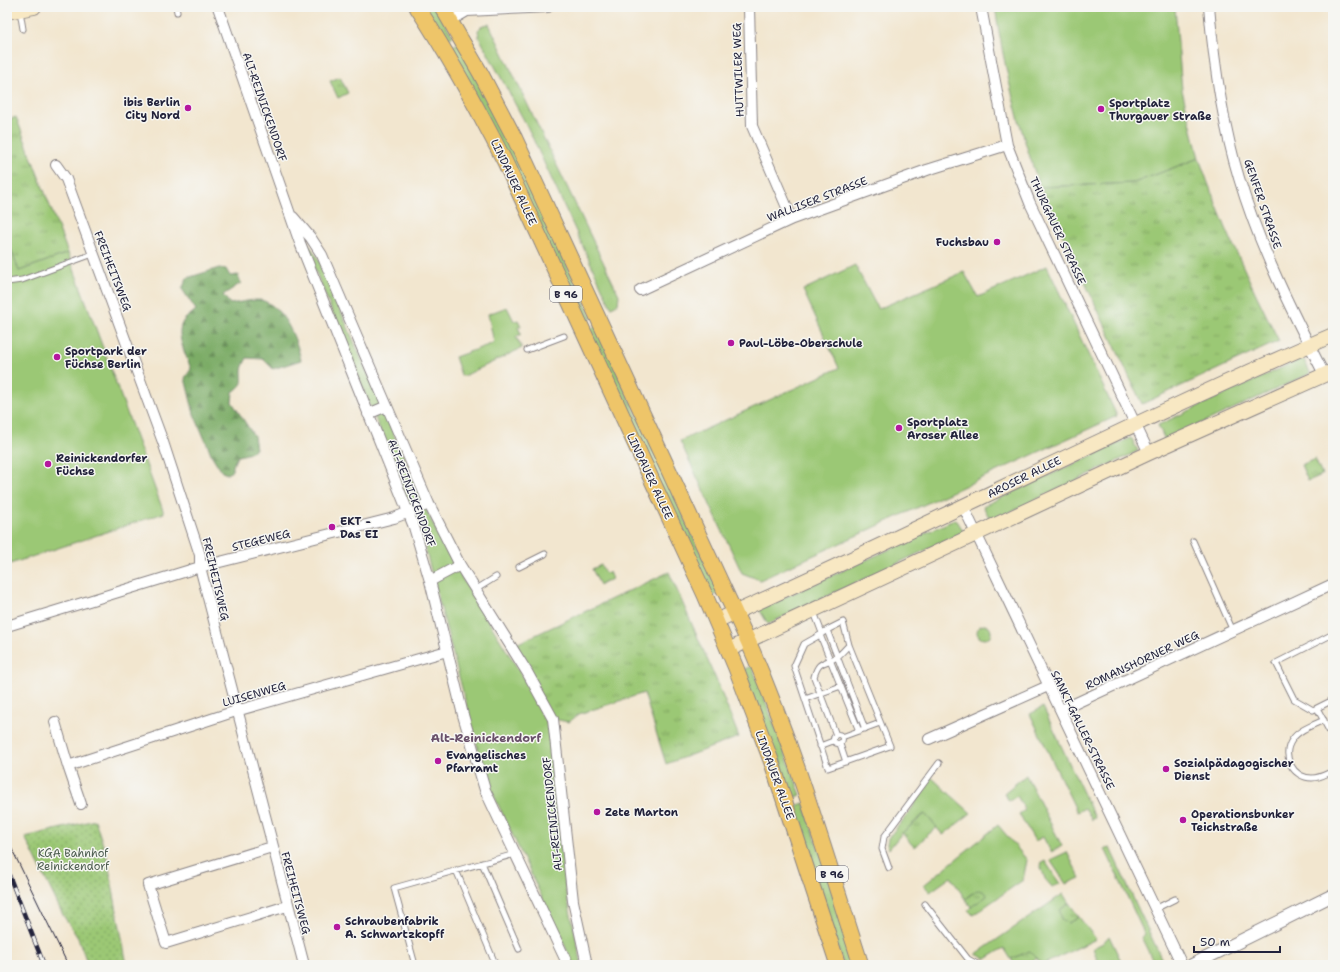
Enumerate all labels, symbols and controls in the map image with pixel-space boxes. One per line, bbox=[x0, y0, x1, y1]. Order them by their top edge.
street label: HUTTWILER WEG bbox=[729, 22, 748, 117]
street label: ALT-REINICKENDORF bbox=[239, 51, 290, 164]
place label: ibis Berlin City Nord bbox=[124, 95, 181, 123]
place label: Sportplatz Thurgauer Straße bbox=[1109, 96, 1212, 124]
marker: ibis Berlin City Nord bbox=[183, 103, 193, 113]
marker: Sportplatz Thurgauer Straße bbox=[1096, 104, 1106, 114]
street label: LINDAUER ALLEE bbox=[487, 137, 540, 228]
street label: GENFER STRASSE bbox=[1240, 157, 1285, 251]
street label: WALLISER STRASSE bbox=[765, 173, 870, 226]
street label: THURGAUER STRASSE bbox=[1026, 175, 1089, 288]
street label: FREIHEITSWEG bbox=[90, 229, 135, 314]
place label: Fuchsbau bbox=[936, 235, 989, 250]
marker: Fuchsbau bbox=[992, 237, 1002, 247]
road number: B 96 bbox=[550, 286, 582, 302]
place label: Paul-Löbe-Oberschule bbox=[739, 336, 863, 351]
marker: Paul-Löbe-Oberschule bbox=[726, 338, 736, 348]
place label: Sportpark der Füchse Berlin bbox=[65, 344, 147, 372]
marker: Sportpark der Füchse Berlin bbox=[52, 352, 62, 362]
place label: Sportplatz Aroser Allee bbox=[907, 415, 979, 443]
marker: Sportplatz Aroser Allee bbox=[894, 423, 904, 433]
street label: LINDAUER ALLEE bbox=[623, 431, 676, 522]
street label: ALT-REINICKENDORF bbox=[384, 437, 439, 549]
place label: Reinickendorfer Füchse bbox=[56, 451, 148, 479]
street label: AROSER ALLEE bbox=[985, 453, 1064, 502]
marker: Reinickendorfer Füchse bbox=[43, 459, 53, 469]
place label: EKT - Das EI bbox=[340, 514, 378, 542]
marker: EKT - Das EI bbox=[327, 522, 337, 532]
street label: STEGEWEG bbox=[230, 526, 293, 555]
street label: FREIHEITSWEG bbox=[199, 536, 233, 623]
street label: ROMANSHORNER WEG bbox=[1083, 627, 1202, 693]
street label: SANKT-GALLER-STRASSE bbox=[1047, 668, 1118, 793]
street label: LUISENWEG bbox=[221, 678, 288, 711]
street label: LINDAUER ALLEE bbox=[751, 729, 798, 822]
district label: Alt-Reinickendorf bbox=[431, 730, 541, 746]
place label: Evangelisches Pfarramt bbox=[446, 748, 526, 776]
marker: Evangelisches Pfarramt bbox=[433, 756, 443, 766]
street label: ALT-REINICKENDORF bbox=[539, 756, 566, 872]
place label: Sozialpädagogischer Dienst bbox=[1174, 756, 1294, 784]
marker: Sozialpädagogischer Dienst bbox=[1161, 764, 1171, 774]
place label: Zete Marton bbox=[605, 805, 679, 820]
marker: Zete Marton bbox=[592, 807, 602, 817]
place label: Operationsbunker Teichstraße bbox=[1191, 807, 1294, 835]
marker: Operationsbunker Teichstraße bbox=[1178, 815, 1188, 825]
park label: KGA Bahnhof Reinickendorf bbox=[37, 846, 110, 874]
street label: FREIHEITSWEG bbox=[277, 850, 314, 937]
road number: B 96 bbox=[816, 866, 848, 882]
place label: Schraubenfabrik A. Schwartzkopff bbox=[345, 914, 444, 942]
marker: Schraubenfabrik A. Schwartzkopff bbox=[332, 922, 342, 932]
scale bar bbox=[1194, 928, 1280, 954]
text: 50 m bbox=[1200, 934, 1230, 950]

